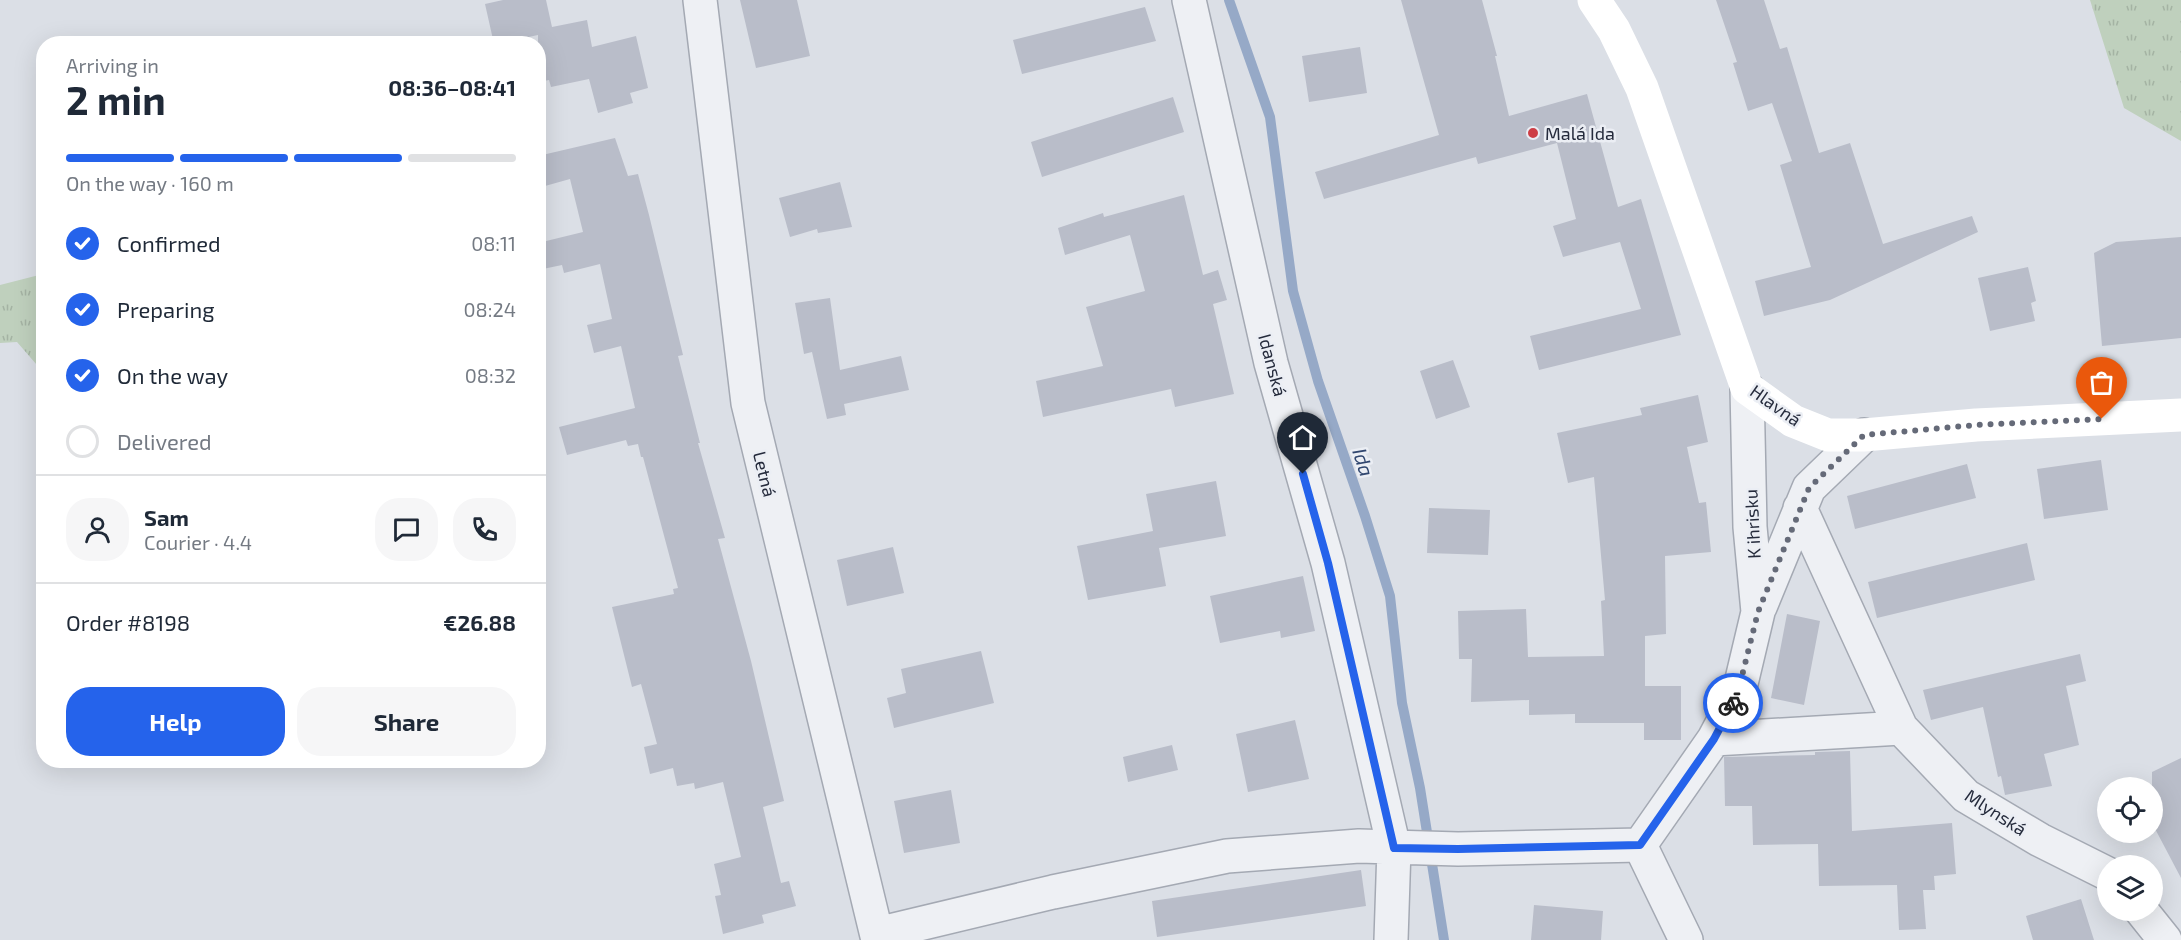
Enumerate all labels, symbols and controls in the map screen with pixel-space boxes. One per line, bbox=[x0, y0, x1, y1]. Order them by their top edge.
text: Arriving in bbox=[66, 53, 159, 77]
text: 08:36–08:41 bbox=[388, 74, 516, 100]
text: 2 min bbox=[66, 76, 166, 123]
place label: Malá Ida bbox=[1545, 122, 1615, 144]
marker: Malá Ida bbox=[1526, 126, 1540, 140]
text: On the way · 160 m bbox=[66, 171, 234, 195]
icon: check bbox=[66, 227, 99, 260]
text: Confirmed bbox=[117, 230, 221, 256]
text: 08:11 bbox=[471, 231, 516, 255]
icon: check bbox=[66, 293, 99, 326]
text: Preparing bbox=[117, 296, 215, 322]
text: 08:24 bbox=[464, 297, 516, 321]
street label: Idanská bbox=[1254, 331, 1292, 399]
pin bbox=[2076, 357, 2127, 419]
icon: check bbox=[66, 359, 99, 392]
text: On the way bbox=[117, 362, 228, 388]
text: 08:32 bbox=[465, 363, 516, 387]
icon: bag bbox=[2085, 366, 2118, 399]
street label: Hlavná bbox=[1746, 380, 1806, 430]
pin bbox=[1277, 412, 1328, 474]
icon: home bbox=[1286, 421, 1319, 454]
text: Delivered bbox=[117, 428, 212, 454]
water label: Ida bbox=[1348, 445, 1380, 479]
street label: Letná bbox=[749, 449, 781, 499]
street label: K ihrisku bbox=[1739, 489, 1765, 559]
button: person bbox=[66, 498, 129, 561]
button: chat bbox=[375, 498, 438, 561]
button: phone bbox=[453, 498, 516, 561]
text: Sam bbox=[144, 504, 189, 530]
text: Courier · 4.4 bbox=[144, 530, 252, 554]
text: Order #8198 bbox=[66, 609, 190, 635]
text: €26.88 bbox=[443, 609, 516, 635]
courier bbox=[1703, 673, 1763, 733]
button: Help bbox=[66, 687, 285, 756]
button: Share bbox=[297, 687, 516, 756]
icon: bike bbox=[1717, 687, 1750, 720]
map controls bbox=[2097, 777, 2163, 921]
button: locate bbox=[2097, 777, 2163, 843]
street label: Mlynská bbox=[1961, 784, 2031, 840]
button: layers bbox=[2097, 855, 2163, 921]

